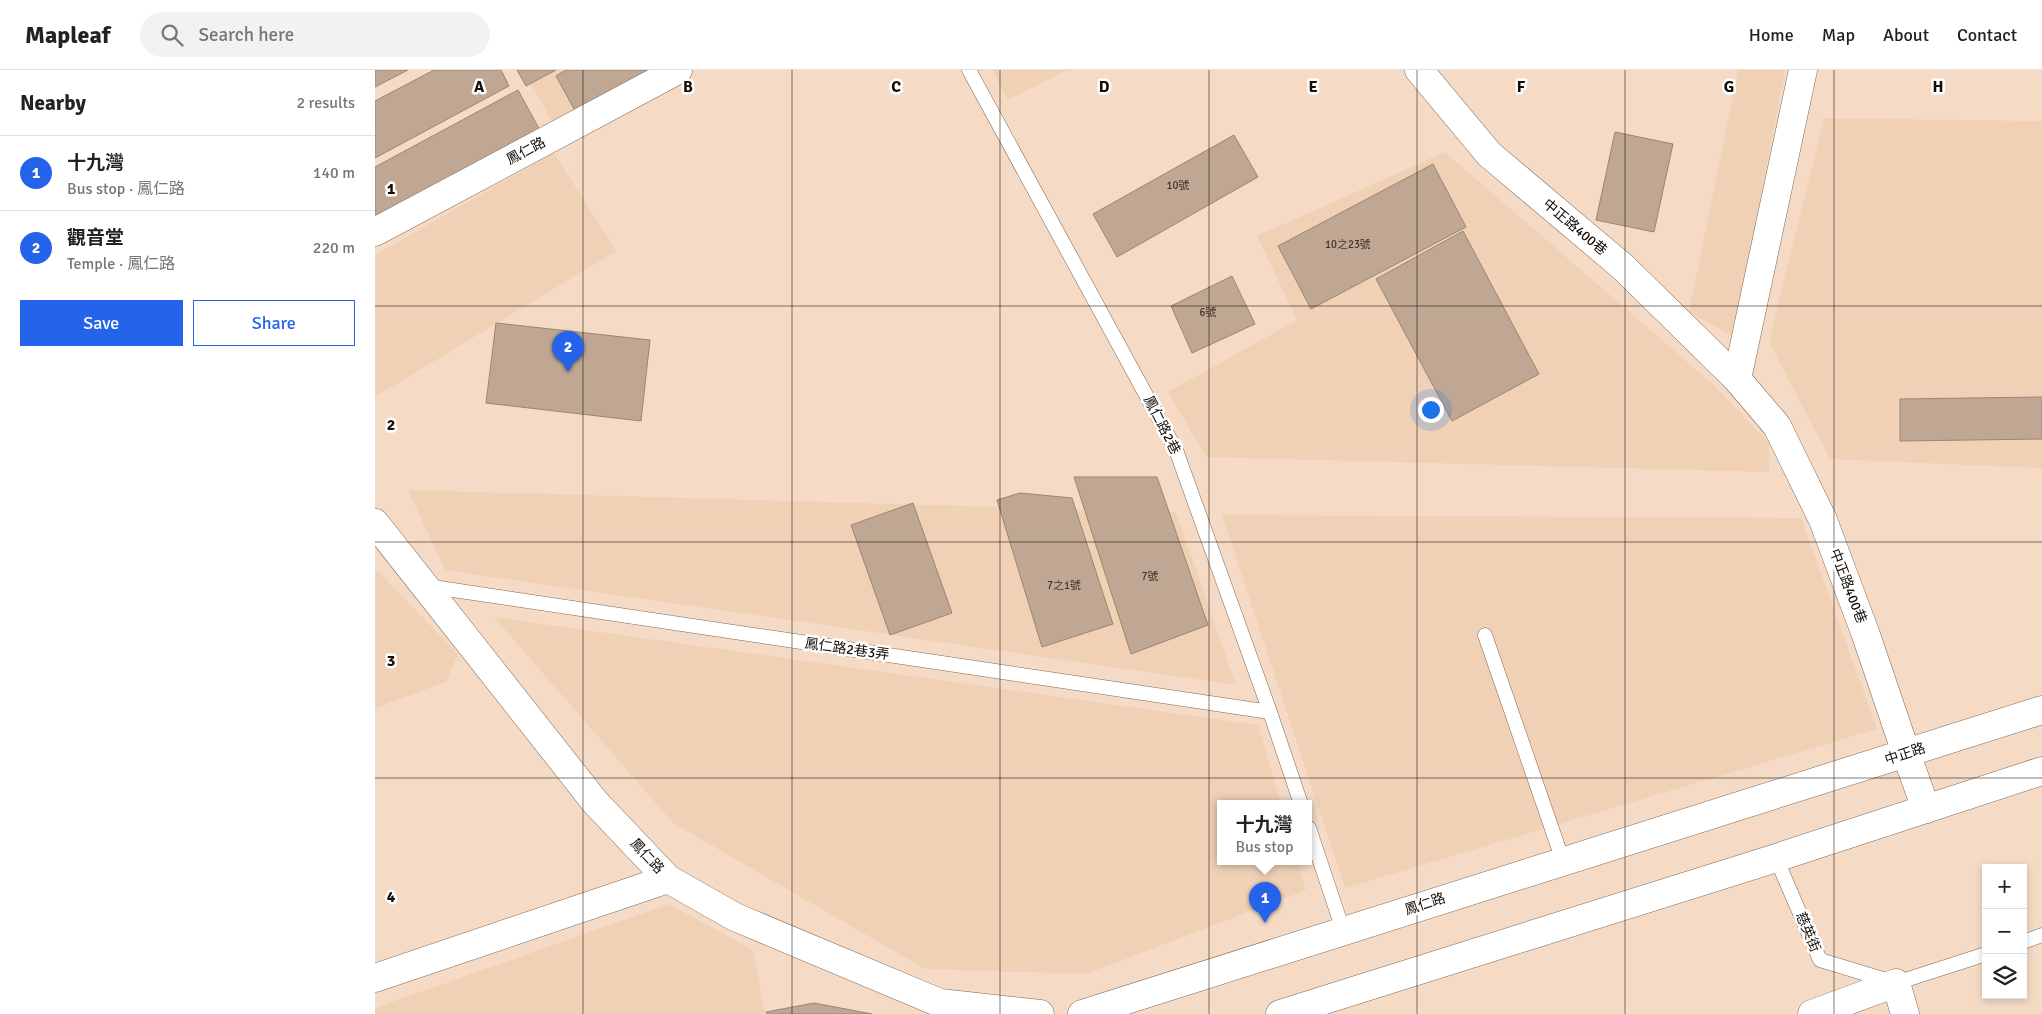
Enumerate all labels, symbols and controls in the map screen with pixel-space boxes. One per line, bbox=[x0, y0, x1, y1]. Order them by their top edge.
search box bbox=[140, 12, 490, 57]
text: Mapleaf bbox=[25, 20, 110, 50]
icon: search bbox=[158, 21, 186, 49]
text: Search here bbox=[198, 23, 294, 47]
text: Home bbox=[1749, 24, 1794, 46]
text: Map bbox=[1822, 24, 1855, 46]
text: About bbox=[1883, 24, 1929, 46]
text: Contact bbox=[1957, 24, 2017, 46]
text: A bbox=[474, 77, 485, 97]
text: B bbox=[683, 77, 693, 97]
text: C bbox=[891, 77, 901, 97]
text: D bbox=[1099, 77, 1110, 97]
text: E bbox=[1308, 77, 1318, 97]
text: F bbox=[1517, 77, 1526, 97]
text: G bbox=[1724, 77, 1734, 97]
text: H bbox=[1933, 77, 1943, 97]
text: Nearby bbox=[20, 90, 86, 116]
text: 2 results bbox=[296, 93, 355, 113]
street label: 鳳仁路 bbox=[503, 134, 549, 168]
text: 十九灣 bbox=[67, 151, 124, 175]
text: 1 bbox=[32, 163, 40, 183]
text: 140 m bbox=[313, 163, 355, 183]
text: Bus stop · 鳳仁路 bbox=[67, 179, 185, 199]
text: 1 bbox=[387, 179, 396, 199]
house number: 10號 bbox=[1167, 179, 1189, 192]
street label: 中正路400巷 bbox=[1539, 195, 1611, 259]
text: 觀音堂 bbox=[67, 226, 124, 250]
text: 2 bbox=[32, 238, 40, 258]
text: 220 m bbox=[313, 238, 355, 258]
house number: 10之23號 bbox=[1325, 238, 1371, 251]
text: Temple · 鳳仁路 bbox=[67, 254, 175, 274]
button: Save bbox=[20, 300, 183, 346]
button: Share bbox=[193, 300, 355, 346]
house number: 6號 bbox=[1200, 306, 1216, 319]
pin: 2 bbox=[552, 331, 584, 372]
street label: 鳳仁路2巷 bbox=[1140, 393, 1184, 457]
your location bbox=[1418, 397, 1444, 423]
text: 2 bbox=[387, 415, 395, 435]
street label: 中正路400巷 bbox=[1826, 546, 1870, 626]
house number: 7號 bbox=[1142, 570, 1158, 583]
house number: 7之1號 bbox=[1047, 579, 1081, 592]
street label: 鳳仁路2巷3弄 bbox=[804, 635, 890, 663]
text: 3 bbox=[387, 651, 395, 671]
street label: 中正路 bbox=[1882, 739, 1928, 769]
popup bbox=[1217, 800, 1312, 865]
text: 十九灣 bbox=[1235, 813, 1292, 837]
street label: 鳳仁路 bbox=[626, 835, 668, 877]
text: Bus stop bbox=[1235, 837, 1294, 857]
map controls bbox=[1982, 864, 2027, 999]
button: + bbox=[1982, 864, 2027, 909]
pin: 1 bbox=[1249, 882, 1281, 923]
text: 4 bbox=[387, 887, 396, 907]
street label: 鳳仁路 bbox=[1402, 889, 1448, 919]
street label: 慈英街 bbox=[1792, 909, 1824, 955]
button: − bbox=[1982, 909, 2027, 954]
button: layers bbox=[1982, 954, 2027, 999]

